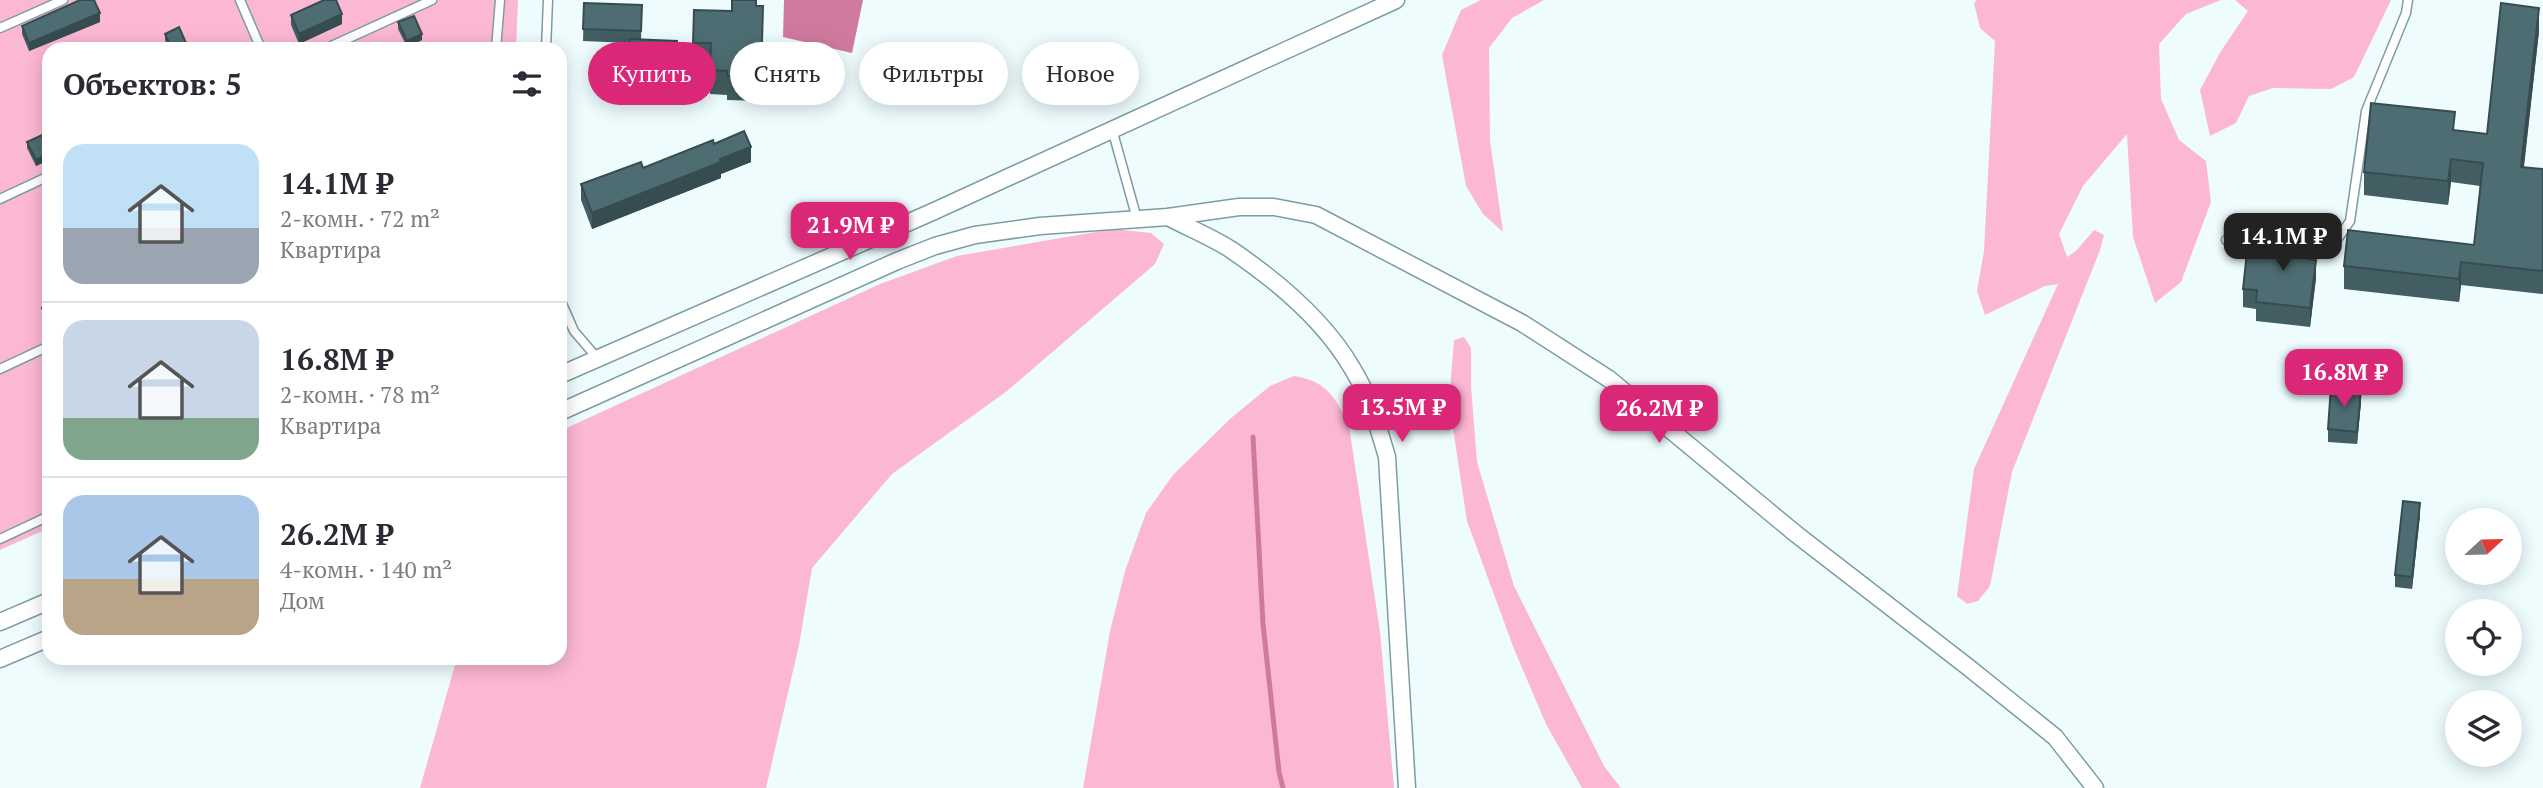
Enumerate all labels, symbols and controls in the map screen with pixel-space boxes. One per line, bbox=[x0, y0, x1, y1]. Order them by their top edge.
chip: Купить bbox=[588, 42, 716, 105]
chip: Снять bbox=[730, 42, 845, 105]
chip: Фильтры bbox=[859, 42, 1008, 105]
chip: Новое bbox=[1022, 42, 1139, 105]
text: Объектов: 5 bbox=[63, 64, 242, 104]
icon: filters bbox=[508, 65, 546, 103]
text: 14.1M ₽ bbox=[280, 163, 393, 203]
icon: home bbox=[119, 172, 203, 256]
pin: 21.9M ₽ bbox=[785, 202, 915, 262]
text: 2-комн. · 72 m² bbox=[280, 203, 440, 234]
text: 21.9M ₽ bbox=[807, 209, 893, 240]
pin: 14.1M ₽ bbox=[2218, 214, 2348, 273]
text: 14.1M ₽ bbox=[2240, 220, 2326, 251]
text: Квартира bbox=[280, 234, 381, 265]
text: 16.8M ₽ bbox=[280, 339, 393, 379]
icon: home bbox=[119, 348, 203, 432]
pin: 16.8M ₽ bbox=[2279, 350, 2409, 409]
text: 16.8M ₽ bbox=[2301, 356, 2387, 387]
text: 2-комн. · 78 m² bbox=[280, 379, 440, 410]
pin: 13.5M ₽ bbox=[1337, 384, 1467, 444]
pin: 26.2M ₽ bbox=[1594, 386, 1724, 445]
text: 13.5M ₽ bbox=[1359, 391, 1445, 422]
text: 26.2M ₽ bbox=[1616, 392, 1702, 423]
text: Квартира bbox=[280, 410, 381, 441]
north arrow bbox=[2445, 508, 2522, 584]
map controls bbox=[2445, 508, 2522, 767]
text: 26.2M ₽ bbox=[280, 514, 393, 554]
icon: home bbox=[119, 523, 203, 607]
text: 4-комн. · 140 m² bbox=[280, 554, 452, 585]
text: Дом bbox=[280, 585, 325, 616]
button: locate bbox=[2445, 599, 2522, 676]
button: layers bbox=[2445, 690, 2522, 767]

